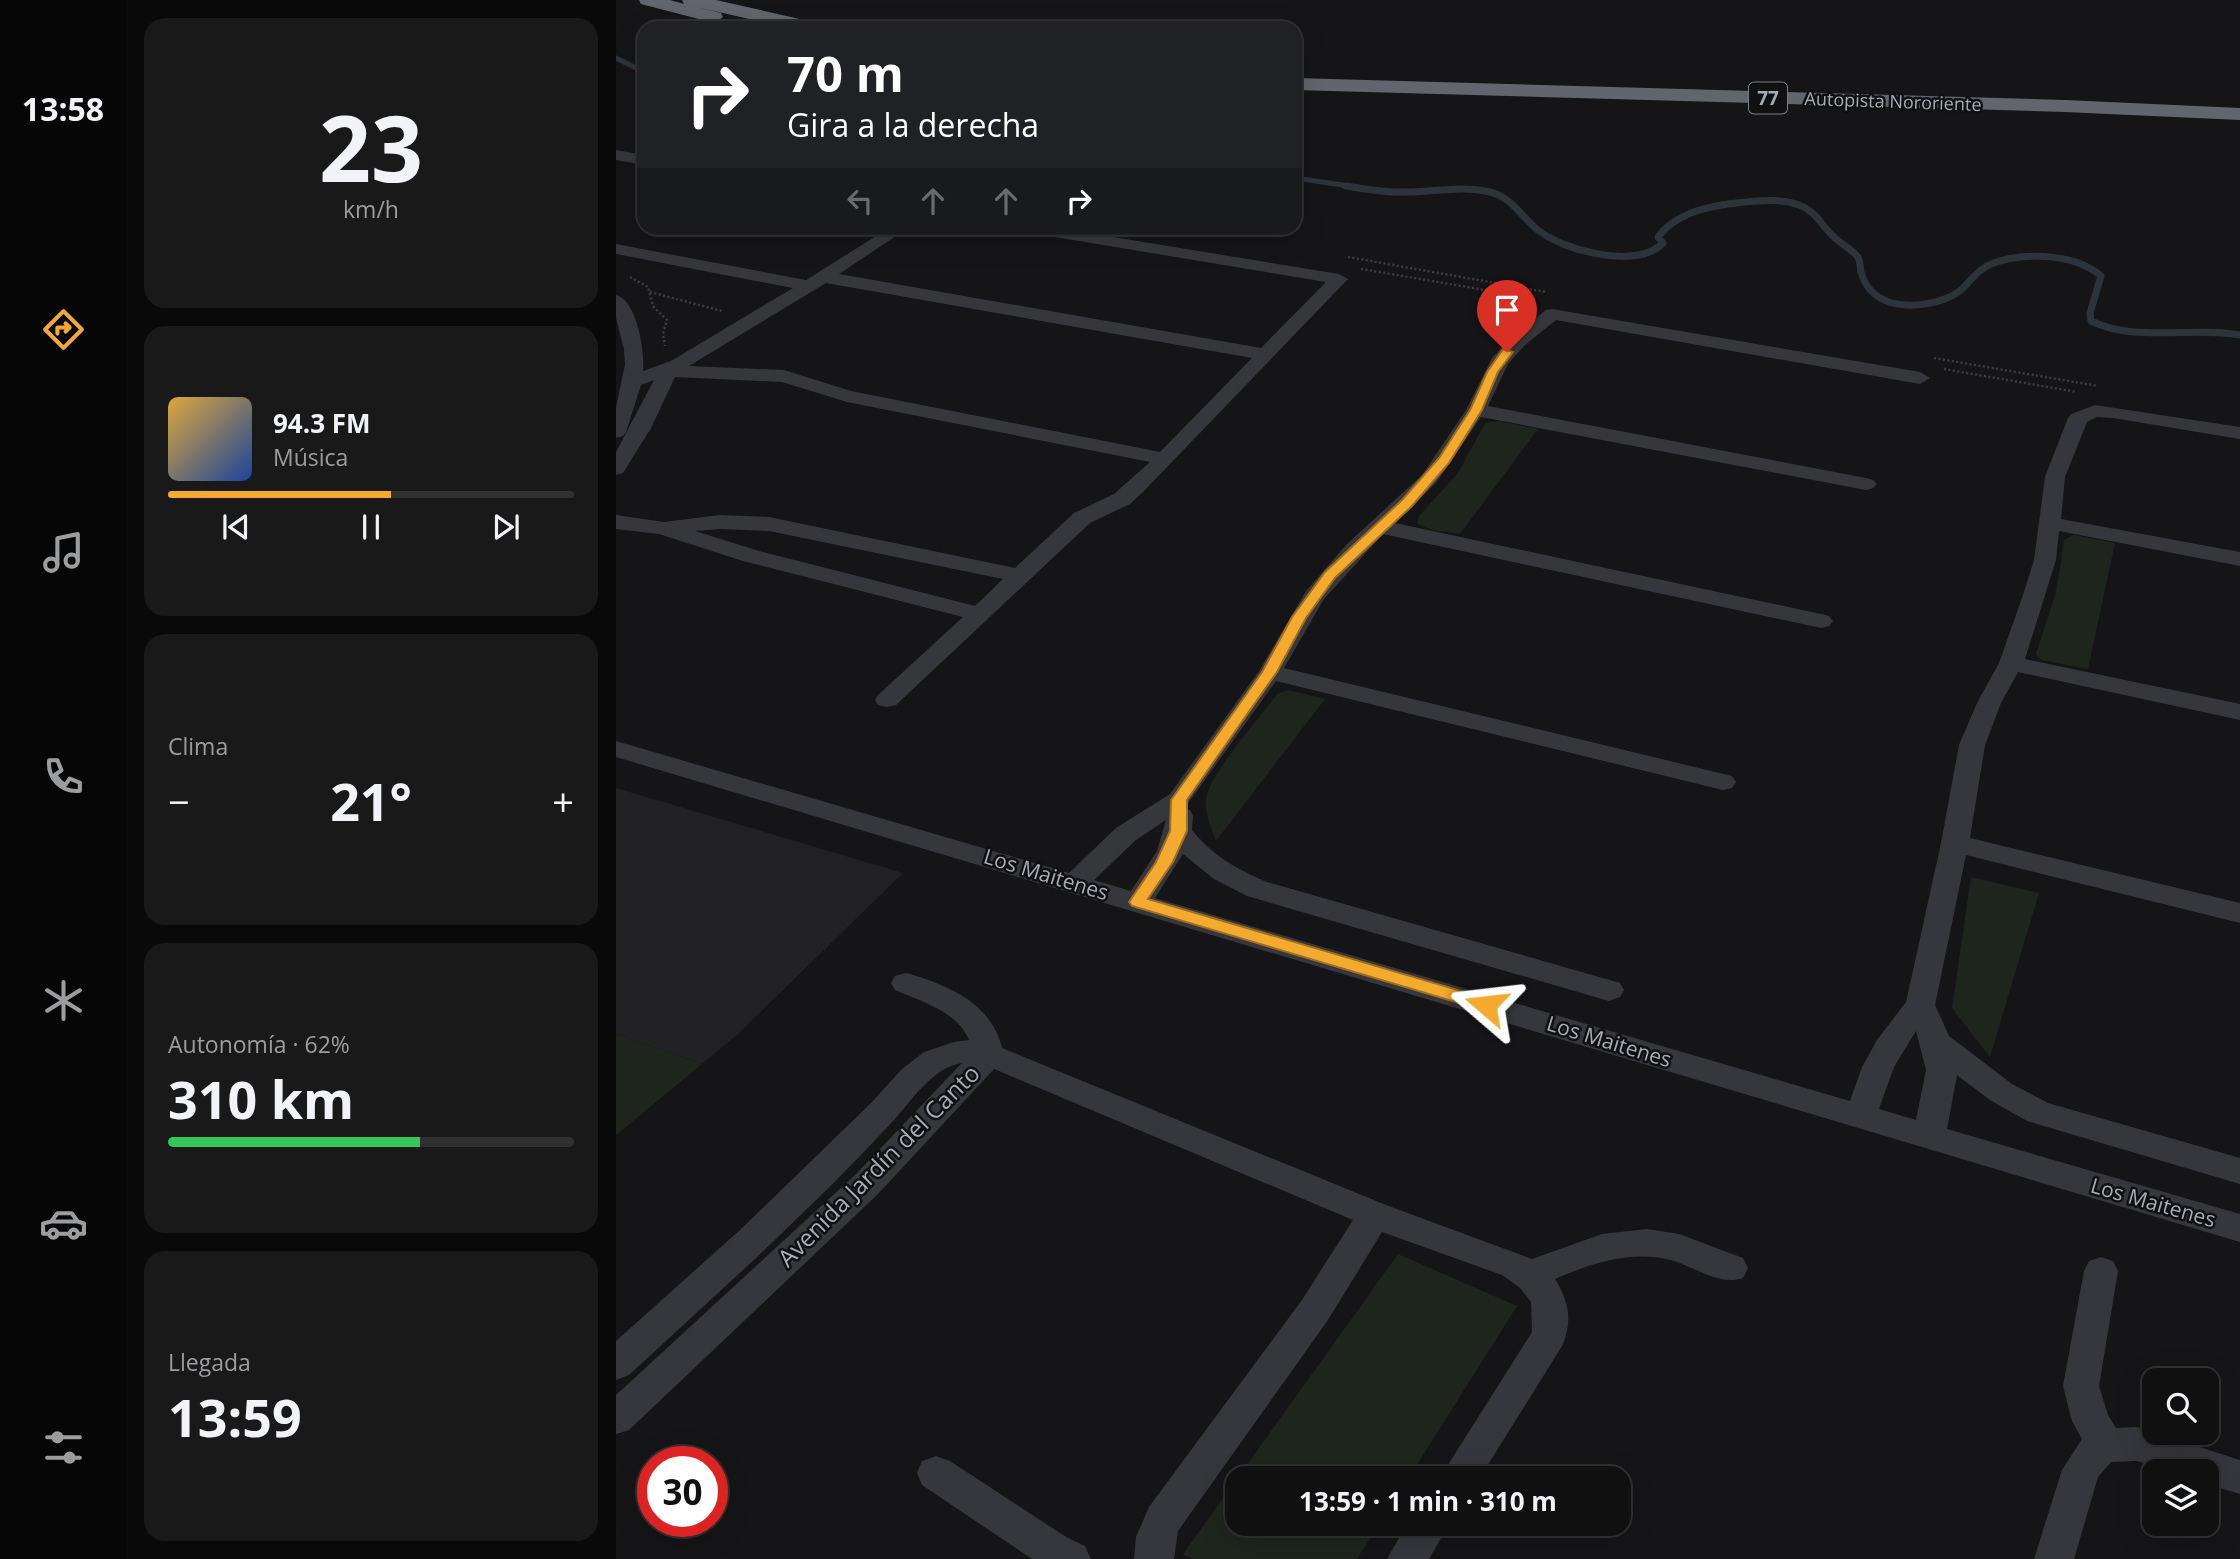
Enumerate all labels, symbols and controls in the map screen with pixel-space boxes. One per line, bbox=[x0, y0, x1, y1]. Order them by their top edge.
text: 70 m bbox=[787, 40, 904, 106]
icon: right bbox=[672, 49, 763, 140]
road number: 77 bbox=[1749, 82, 1787, 114]
text: 23 bbox=[319, 85, 423, 209]
street label: Autopista Nororiente bbox=[1804, 86, 1982, 116]
text: 13:58 bbox=[22, 87, 104, 130]
text: Gira a la derecha bbox=[787, 103, 1039, 146]
icon: left bbox=[841, 182, 879, 220]
icon: ahead bbox=[914, 182, 952, 220]
icon: ahead bbox=[987, 182, 1025, 220]
icon: right bbox=[1060, 182, 1098, 220]
text: km/h bbox=[343, 193, 399, 225]
pin bbox=[1477, 280, 1537, 352]
icon: arrive bbox=[1488, 291, 1526, 329]
icon: directions bbox=[39, 305, 88, 354]
text: 94.3 FM bbox=[273, 405, 371, 441]
text: Música bbox=[273, 441, 348, 473]
icon: previous bbox=[217, 508, 255, 546]
icon: pause bbox=[352, 508, 390, 546]
icon: next bbox=[487, 508, 525, 546]
icon: music bbox=[39, 528, 88, 577]
text: Clima bbox=[168, 730, 228, 762]
icon: phone bbox=[39, 752, 88, 801]
text: 21° bbox=[330, 765, 412, 836]
text: − bbox=[168, 775, 190, 827]
text: + bbox=[552, 775, 574, 827]
street label: Los Maitenes bbox=[981, 842, 1112, 906]
position arrow bbox=[1449, 968, 1523, 1042]
icon: climate bbox=[39, 976, 88, 1025]
street label: Los Maitenes bbox=[1544, 1009, 1675, 1073]
text: Autonomía · 62% bbox=[168, 1028, 350, 1060]
street label: Avenida Jardín del Canto bbox=[770, 1057, 986, 1273]
text: 310 km bbox=[168, 1063, 354, 1134]
street label: Los Maitenes bbox=[2087, 1171, 2219, 1233]
icon: car bbox=[39, 1199, 88, 1248]
text: Llegada bbox=[168, 1346, 251, 1378]
map controls bbox=[2142, 1368, 2219, 1536]
button: search bbox=[2142, 1368, 2219, 1445]
text: 13:59 bbox=[168, 1381, 302, 1452]
icon: filters bbox=[39, 1423, 88, 1472]
speed limit sign: 30 bbox=[637, 1446, 728, 1537]
button: layers bbox=[2142, 1459, 2219, 1536]
text: 13:59 · 1 min · 310 m bbox=[1299, 1483, 1557, 1519]

